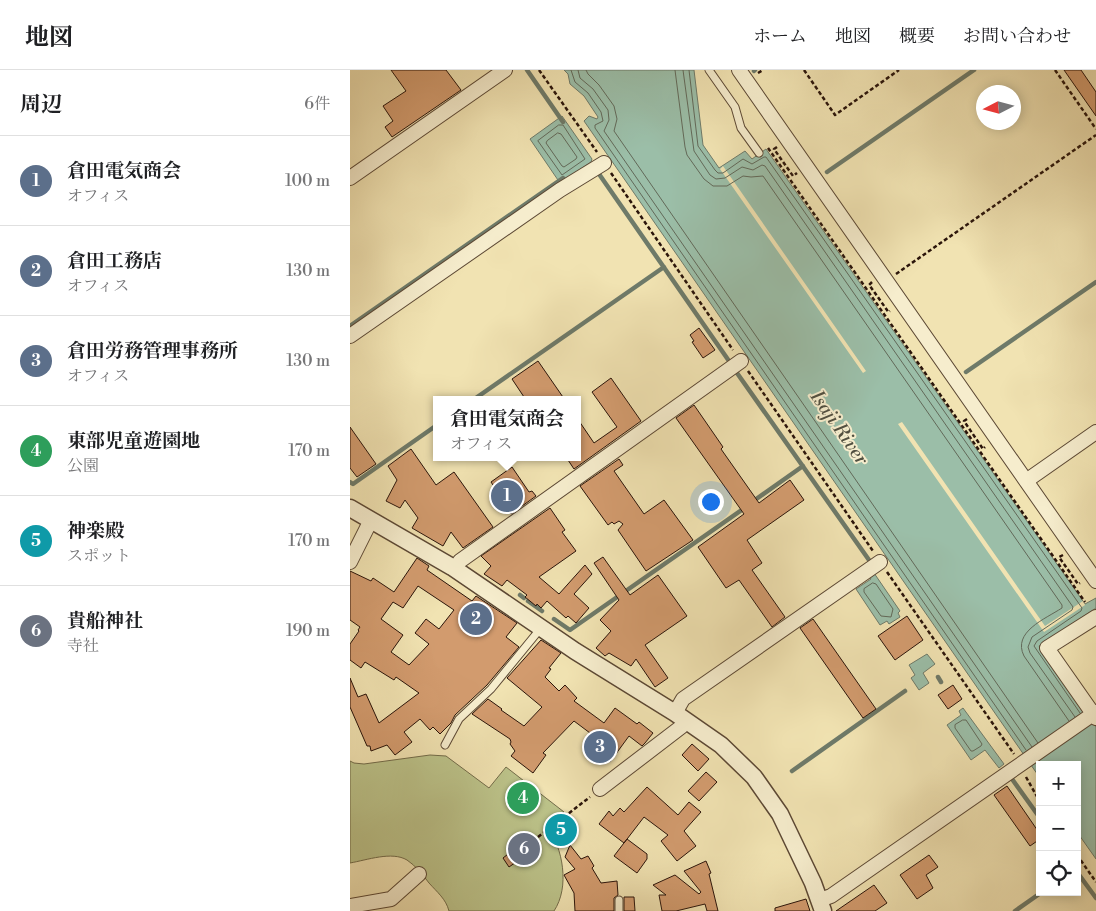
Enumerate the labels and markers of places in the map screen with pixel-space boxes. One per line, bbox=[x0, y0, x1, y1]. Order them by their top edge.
pin: 1 bbox=[491, 477, 523, 515]
pin: 2 bbox=[460, 600, 492, 638]
pin: 3 bbox=[584, 728, 616, 766]
pin: 4 bbox=[507, 779, 539, 817]
pin: 5 bbox=[545, 811, 577, 849]
pin: 6 bbox=[508, 830, 540, 868]

